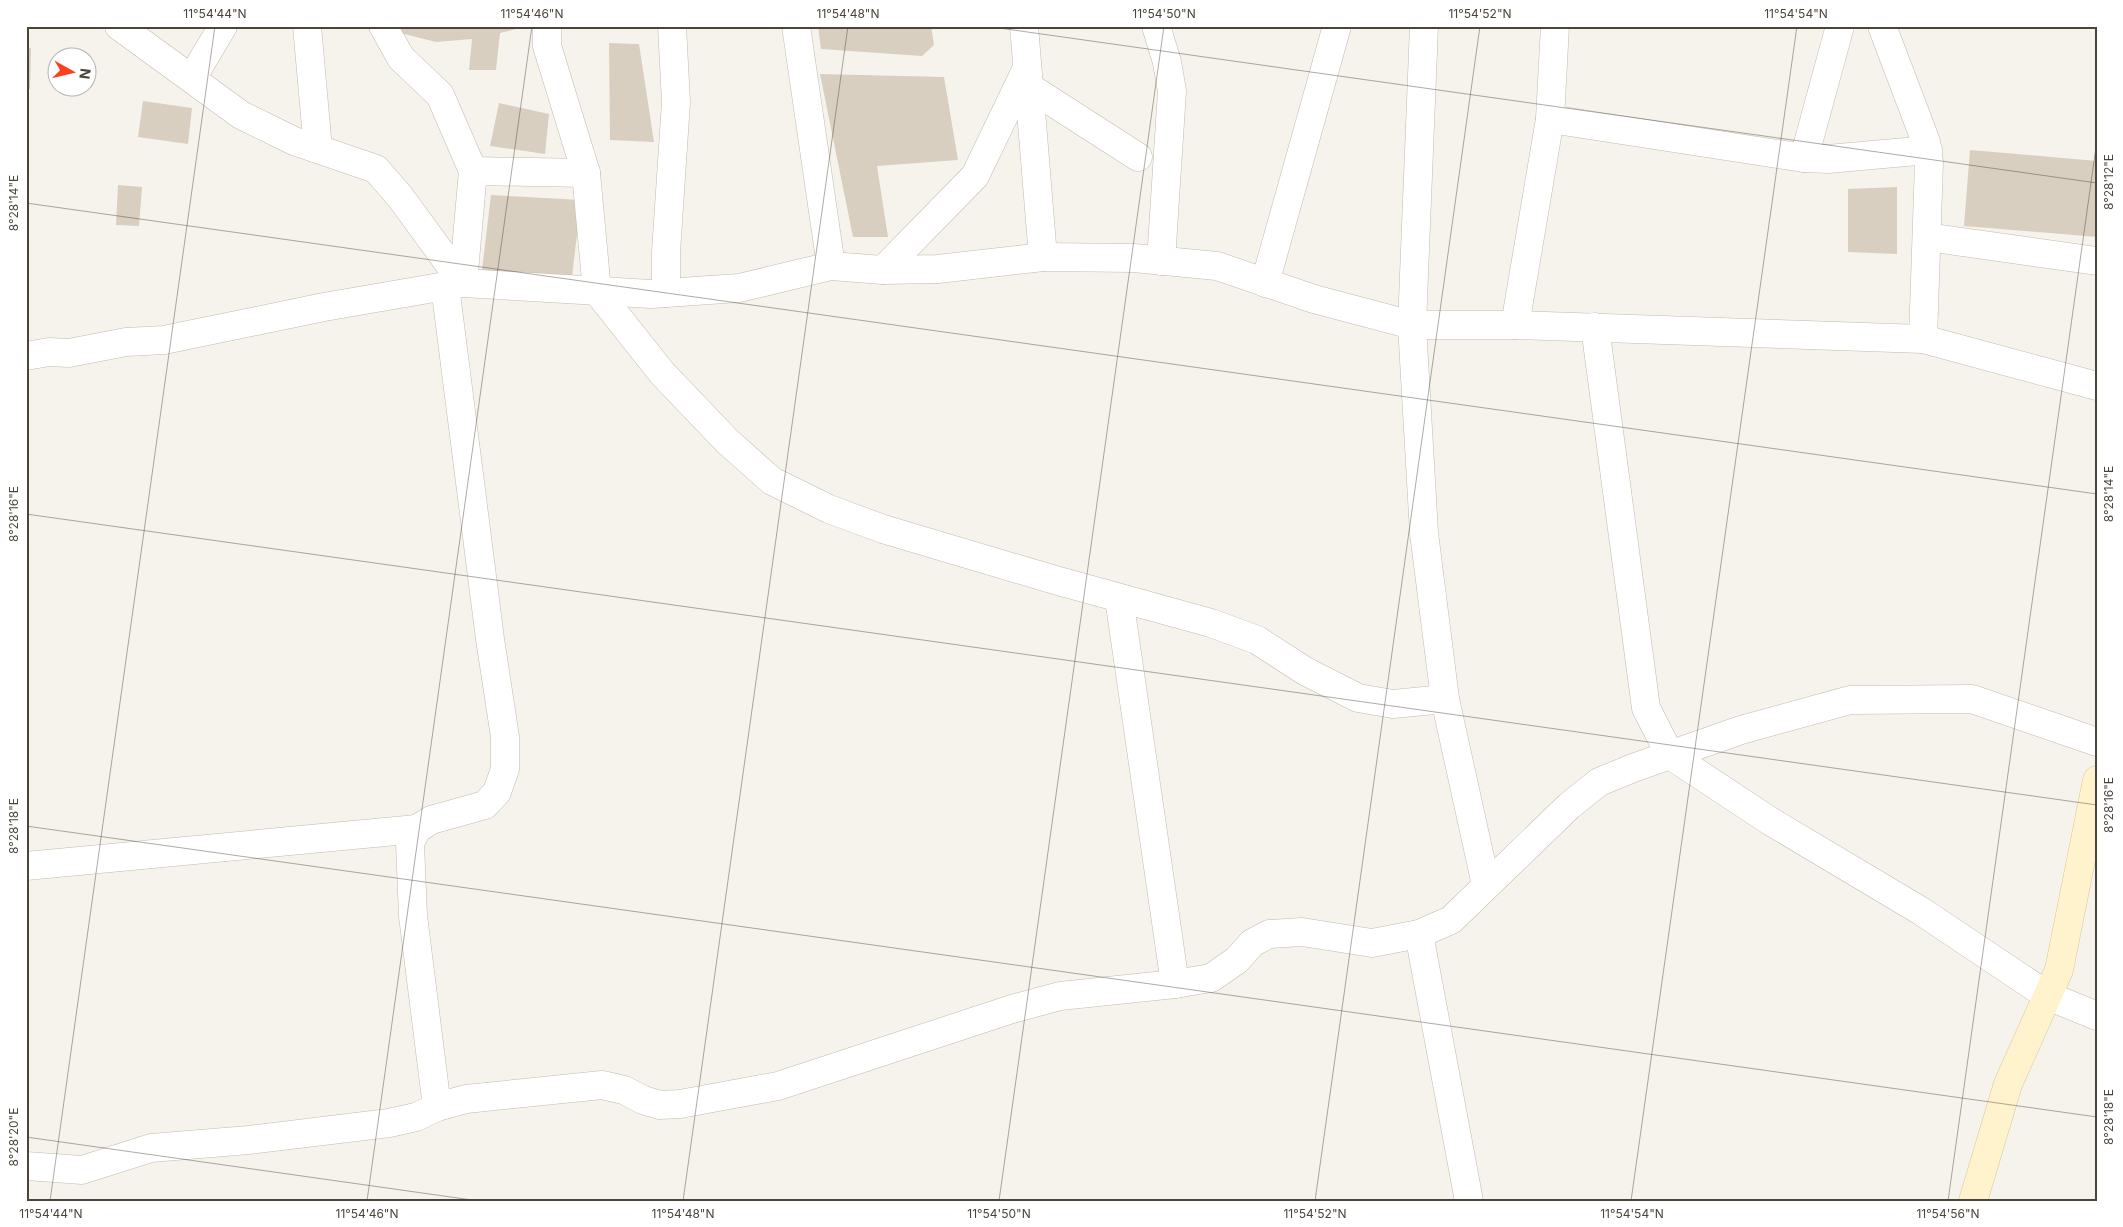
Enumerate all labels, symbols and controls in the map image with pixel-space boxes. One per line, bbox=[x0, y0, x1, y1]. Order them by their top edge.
text: 11°54'44"N bbox=[183, 6, 247, 21]
text: 11°54'46"N bbox=[501, 6, 563, 21]
text: 11°54'48"N bbox=[817, 6, 879, 21]
text: 11°54'50"N bbox=[1132, 6, 1196, 21]
text: 11°54'52"N bbox=[1448, 6, 1512, 21]
text: 11°54'54"N bbox=[1764, 6, 1828, 21]
north arrow bbox=[48, 48, 98, 98]
text: N bbox=[76, 67, 95, 80]
text: 8°28'12"E bbox=[2101, 154, 2116, 210]
text: 8°28'14"E bbox=[6, 175, 21, 231]
text: 8°28'14"E bbox=[2101, 466, 2116, 522]
text: 8°28'16"E bbox=[6, 486, 21, 542]
text: 8°28'16"E bbox=[2101, 777, 2116, 833]
text: 8°28'18"E bbox=[6, 798, 21, 854]
text: 8°28'18"E bbox=[2101, 1089, 2116, 1145]
text: 8°28'20"E bbox=[6, 1108, 21, 1166]
text: 11°54'44"N bbox=[19, 1206, 83, 1221]
text: 11°54'46"N bbox=[336, 1206, 398, 1221]
text: 11°54'48"N bbox=[652, 1206, 714, 1221]
text: 11°54'50"N bbox=[967, 1206, 1031, 1221]
text: 11°54'52"N bbox=[1283, 1206, 1347, 1221]
text: 11°54'54"N bbox=[1600, 1206, 1664, 1221]
text: 11°54'56"N bbox=[1916, 1206, 1980, 1221]

